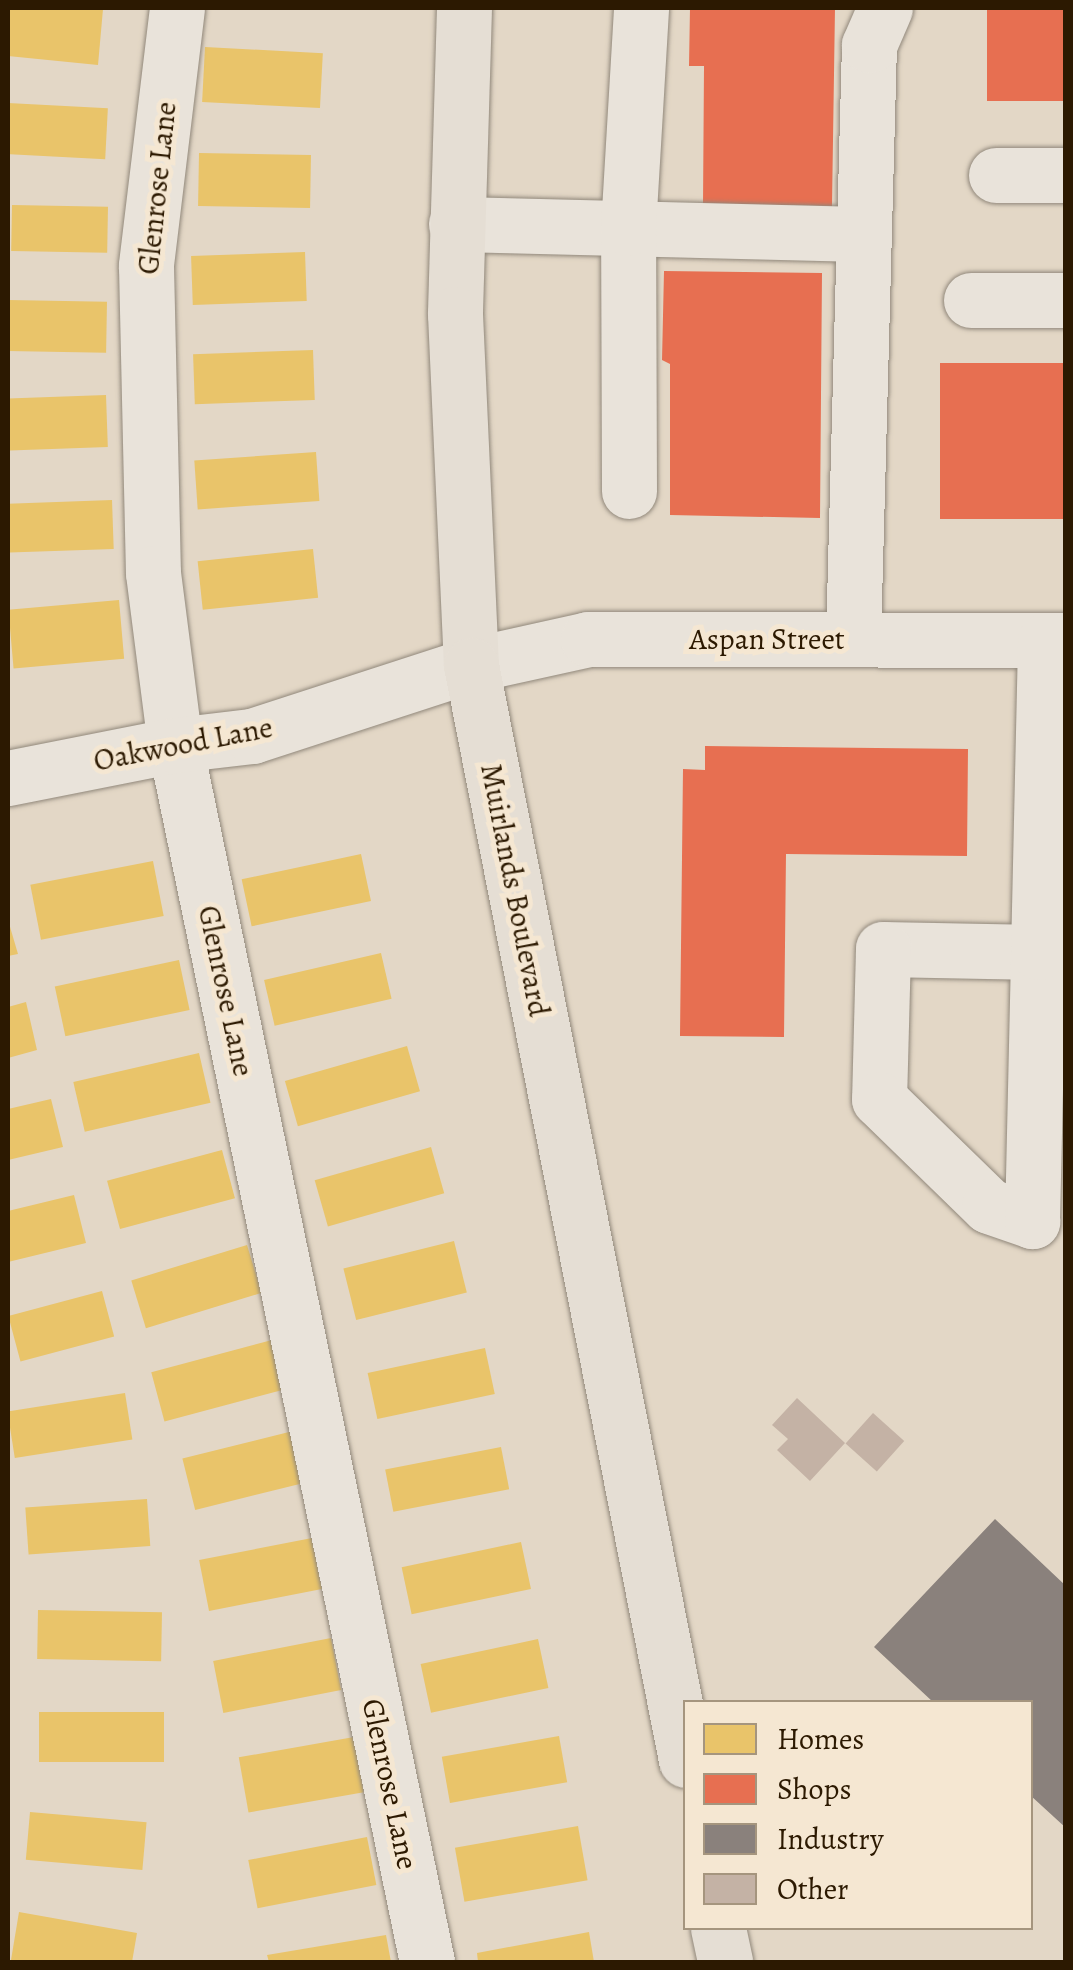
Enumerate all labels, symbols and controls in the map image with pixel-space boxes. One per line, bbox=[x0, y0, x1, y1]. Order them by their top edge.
street label: Glenrose Lane bbox=[130, 100, 184, 276]
street label: Aspan Street bbox=[689, 621, 845, 657]
street label: Oakwood Lane bbox=[91, 709, 275, 779]
street label: Muirlands Boulevard bbox=[473, 761, 557, 1019]
street label: Glenrose Lane bbox=[190, 902, 262, 1080]
street label: Glenrose Lane bbox=[354, 1695, 426, 1873]
legend bbox=[683, 1700, 1033, 1930]
text: Homes bbox=[777, 1719, 864, 1759]
text: Shops bbox=[777, 1769, 851, 1809]
text: Industry bbox=[777, 1819, 884, 1859]
text: Other bbox=[777, 1869, 849, 1909]

